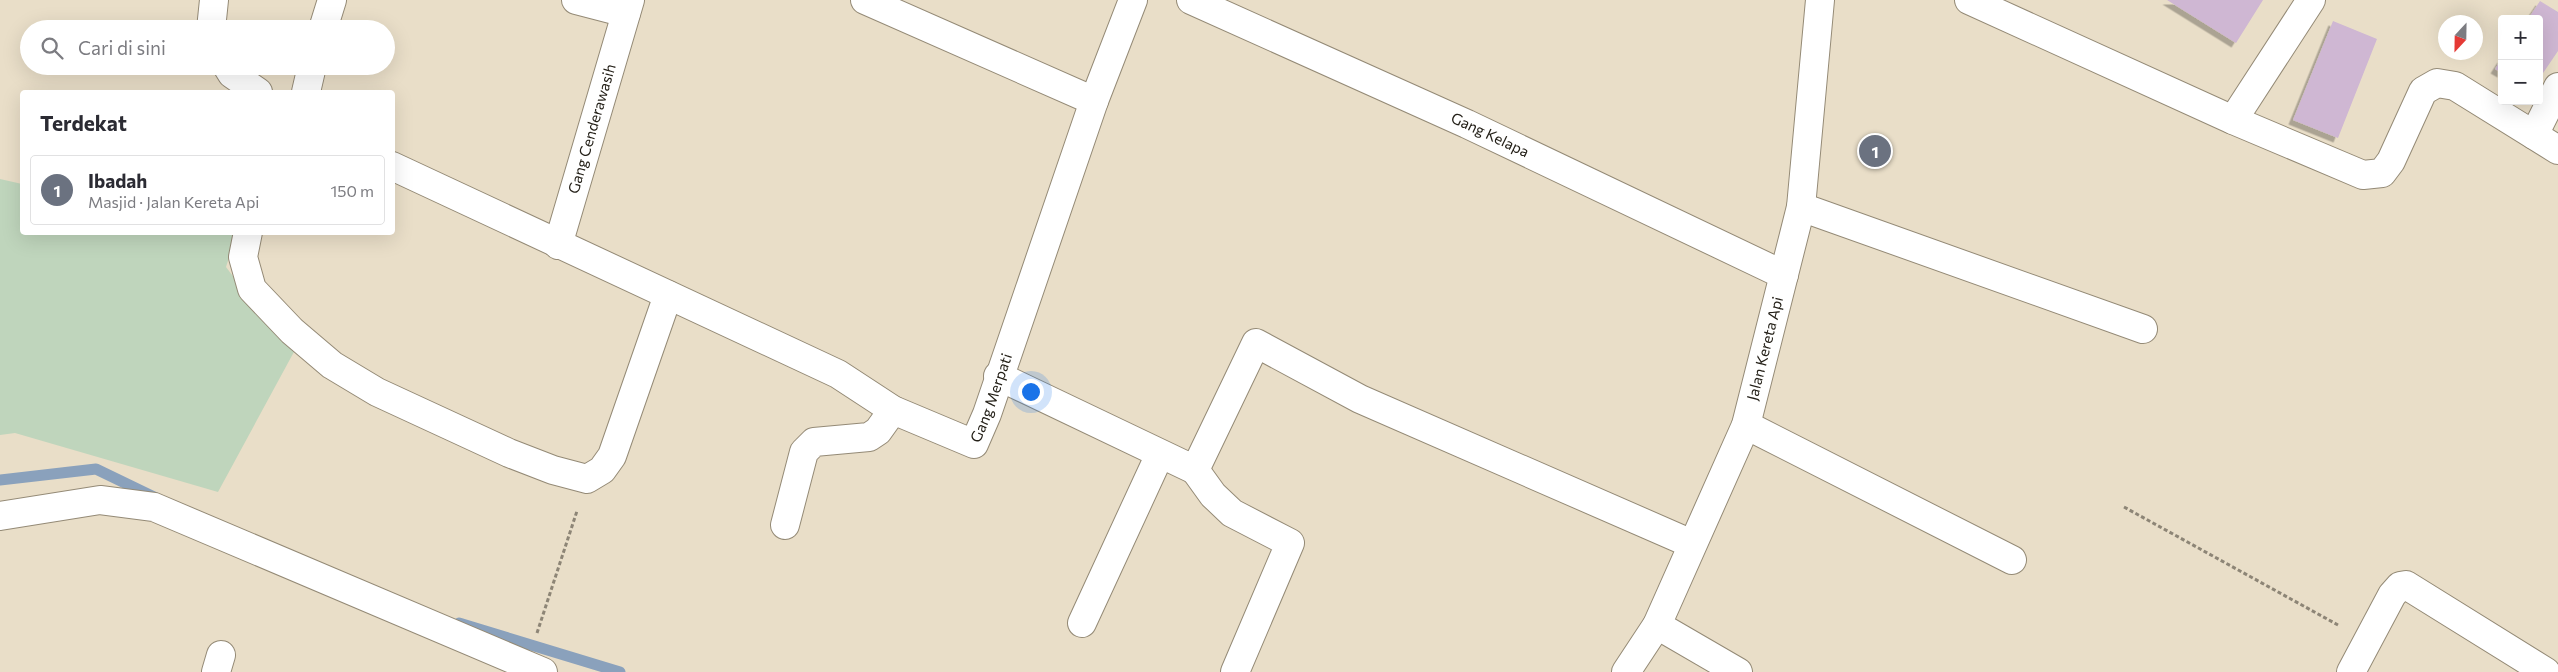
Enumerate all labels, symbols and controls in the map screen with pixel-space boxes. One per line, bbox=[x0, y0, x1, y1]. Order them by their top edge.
north arrow bbox=[2438, 15, 2483, 60]
map controls bbox=[2498, 15, 2543, 105]
button: + bbox=[2498, 15, 2543, 60]
search box bbox=[20, 20, 395, 75]
icon: search bbox=[38, 34, 66, 62]
text: Cari di sini bbox=[78, 36, 166, 59]
button: − bbox=[2498, 60, 2543, 105]
street label: Gang Cenderawasih bbox=[564, 62, 619, 196]
street label: Gang Kelapa bbox=[1448, 108, 1532, 160]
text: Terdekat bbox=[40, 110, 127, 135]
pin: 1 bbox=[1859, 132, 1891, 170]
text: Ibadah bbox=[88, 169, 147, 192]
text: 1 bbox=[53, 181, 61, 200]
text: 150 m bbox=[331, 181, 374, 200]
text: Masjid · Jalan Kereta Api bbox=[88, 192, 260, 211]
street label: Jalan Kereta Api bbox=[1743, 295, 1786, 402]
street label: Gang Merpati bbox=[966, 351, 1015, 445]
your location bbox=[1018, 379, 1044, 405]

